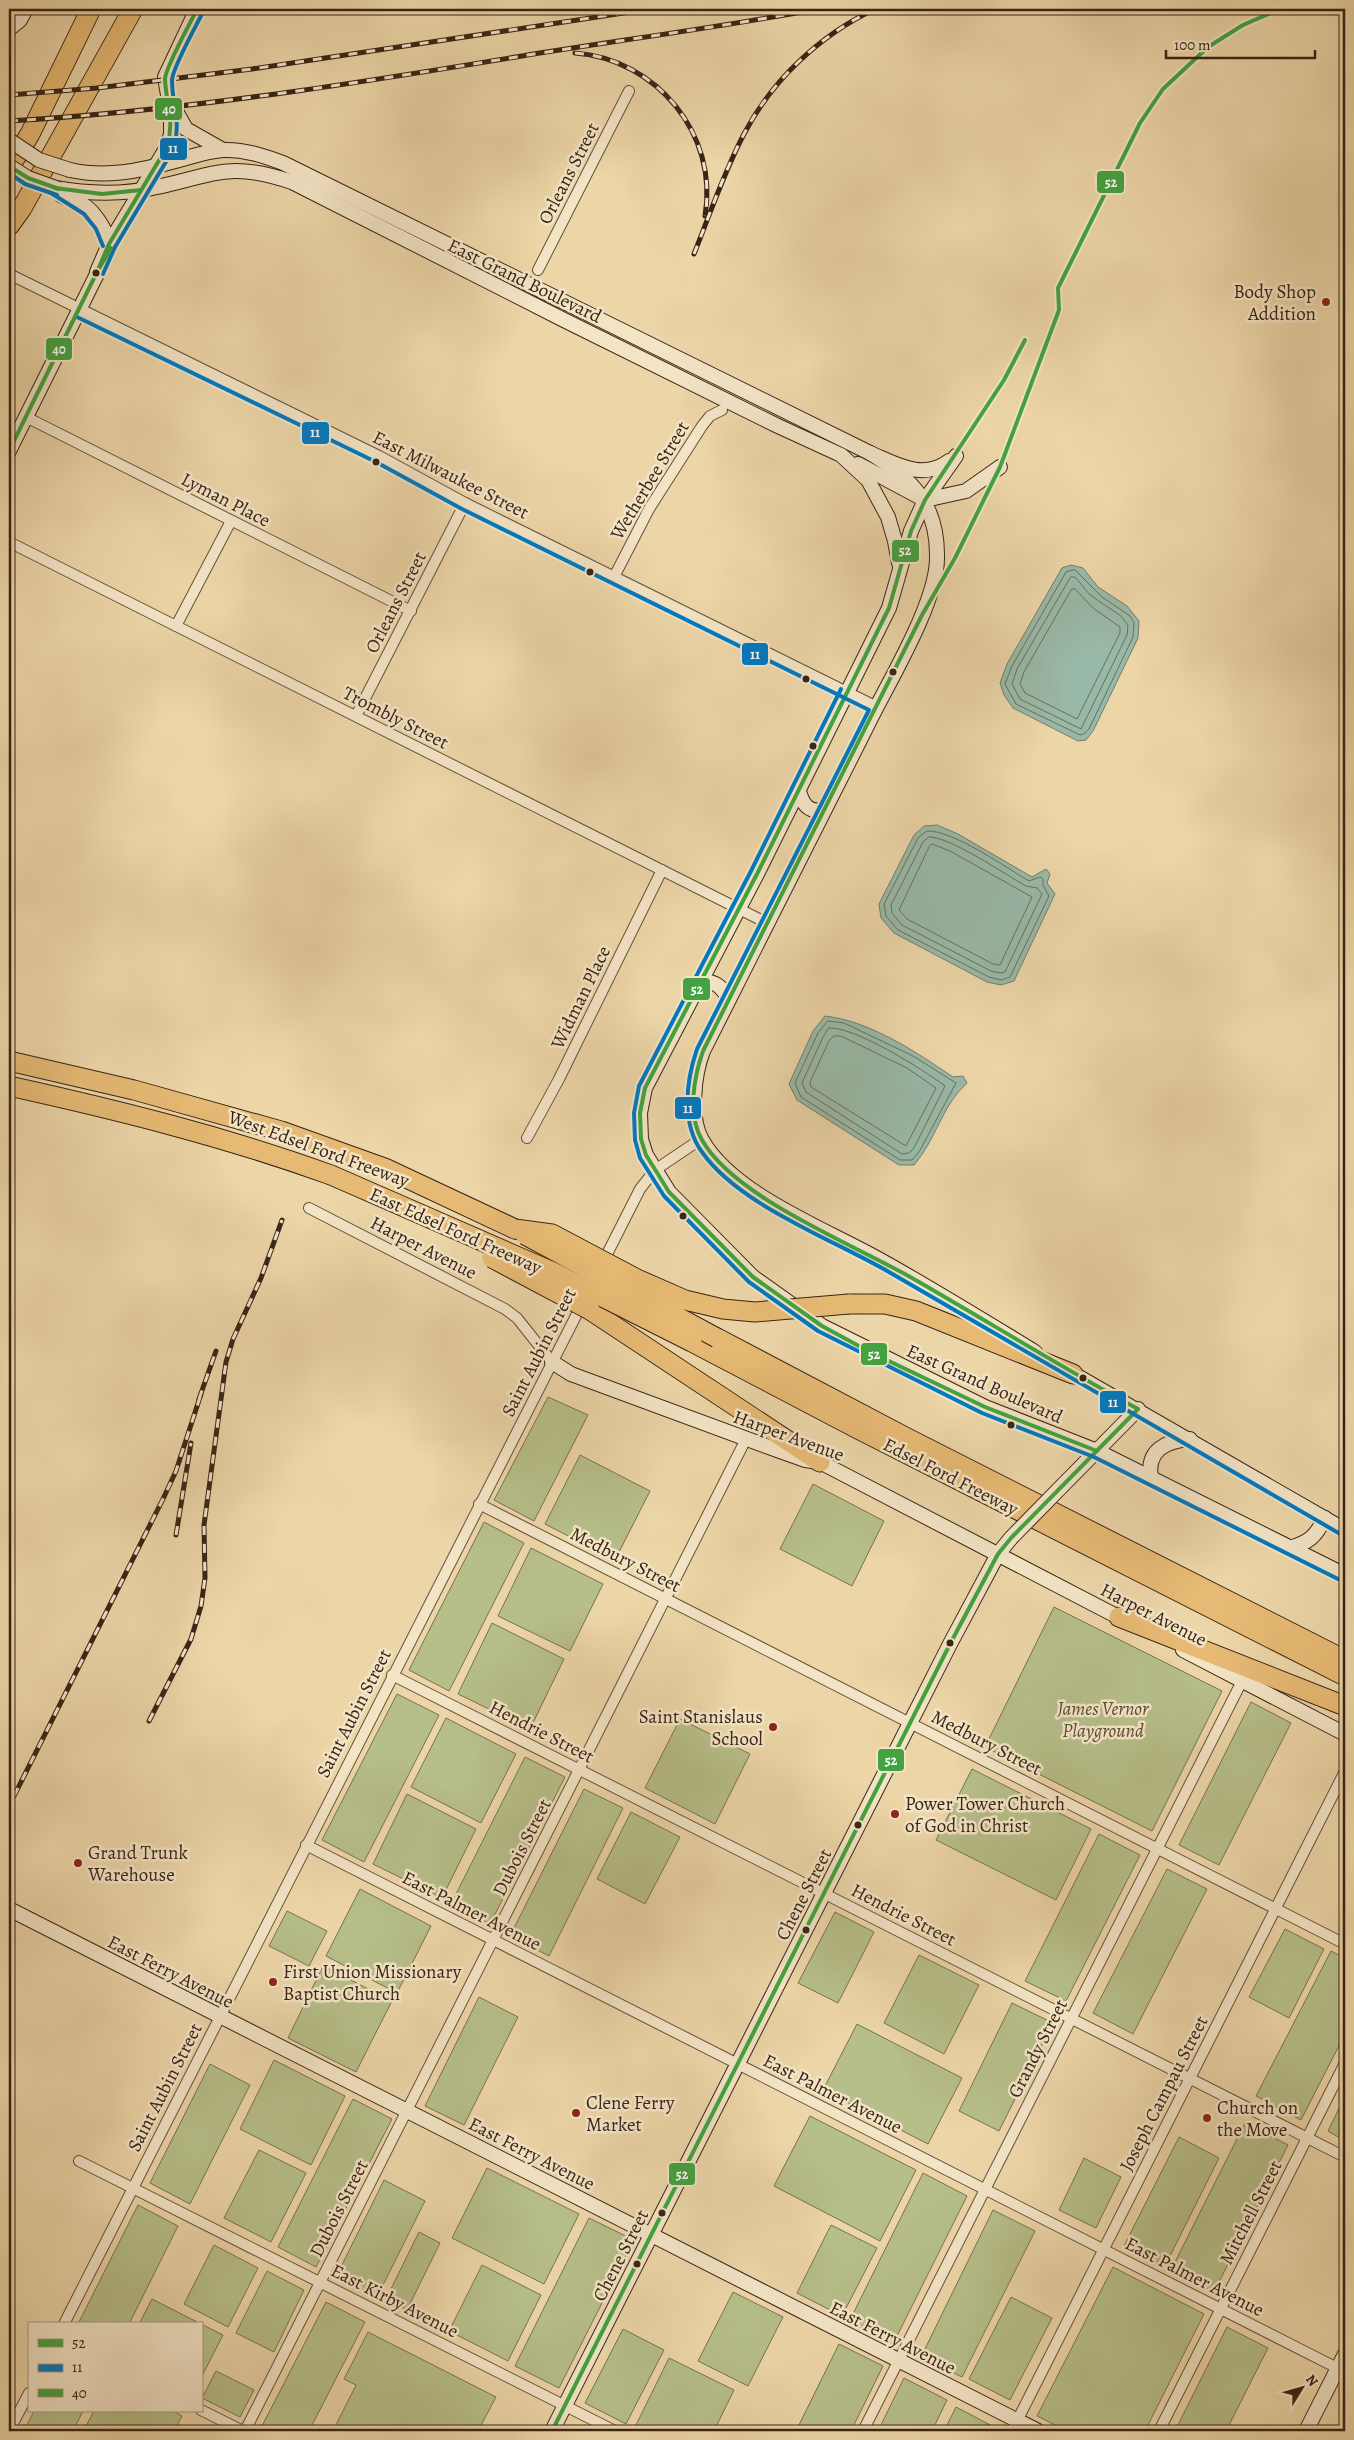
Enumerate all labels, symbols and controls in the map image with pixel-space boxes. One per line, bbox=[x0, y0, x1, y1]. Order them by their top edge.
scale bar bbox=[1166, 28, 1315, 60]
text: 100 m bbox=[1174, 35, 1211, 55]
line badge: 40 bbox=[154, 97, 183, 121]
text: 40 bbox=[162, 100, 176, 119]
street label: Orleans Street bbox=[532, 118, 606, 229]
line badge: 11 bbox=[159, 137, 188, 161]
text: 11 bbox=[168, 139, 178, 158]
line badge: 52 bbox=[1096, 170, 1125, 194]
text: 52 bbox=[1105, 173, 1118, 192]
street label: East Grand Boulevard bbox=[443, 232, 607, 330]
unlabelled marker bbox=[91, 268, 101, 278]
place label: Body Shop Addition bbox=[1233, 279, 1316, 327]
marker: Body Shop Addition bbox=[1320, 296, 1332, 308]
line badge: 40 bbox=[45, 337, 73, 361]
text: 40 bbox=[52, 340, 66, 359]
street label: Wetherbee Street bbox=[604, 416, 696, 546]
line badge: 11 bbox=[301, 421, 330, 445]
text: 11 bbox=[310, 423, 320, 442]
street label: East Milwaukee Street bbox=[368, 424, 533, 526]
unlabelled marker bbox=[371, 457, 381, 467]
street label: Lyman Place bbox=[176, 466, 275, 533]
line badge: 52 bbox=[891, 539, 920, 563]
text: 52 bbox=[899, 541, 912, 560]
street label: Orleans Street bbox=[359, 547, 433, 658]
unlabelled marker bbox=[585, 567, 595, 577]
line badge: 11 bbox=[741, 642, 769, 666]
text: 11 bbox=[750, 645, 760, 664]
unlabelled marker bbox=[888, 667, 898, 677]
unlabelled marker bbox=[801, 674, 811, 684]
street label: Trombly Street bbox=[338, 680, 453, 756]
unlabelled marker bbox=[808, 741, 818, 751]
street label: Widman Place bbox=[544, 942, 617, 1054]
line badge: 52 bbox=[682, 977, 711, 1001]
text: 52 bbox=[691, 980, 704, 999]
line badge: 11 bbox=[674, 1096, 702, 1120]
text: 11 bbox=[683, 1099, 693, 1118]
street label: West Edsel Ford Freeway bbox=[224, 1104, 413, 1194]
street label: East Edsel Ford Freeway bbox=[365, 1181, 546, 1281]
street label: Harper Avenue bbox=[366, 1210, 481, 1286]
unlabelled marker bbox=[678, 1211, 688, 1221]
street label: Saint Aubin Street bbox=[495, 1284, 583, 1421]
street label: East Grand Boulevard bbox=[902, 1338, 1067, 1430]
line badge: 52 bbox=[860, 1342, 888, 1366]
text: 52 bbox=[868, 1345, 881, 1364]
unlabelled marker bbox=[1078, 1373, 1088, 1383]
line badge: 11 bbox=[1099, 1390, 1127, 1414]
text: 11 bbox=[1108, 1393, 1118, 1412]
street label: Harper Avenue bbox=[730, 1404, 848, 1468]
unlabelled marker bbox=[1006, 1420, 1016, 1430]
street label: Edsel Ford Freeway bbox=[879, 1432, 1023, 1522]
street label: Medbury Street bbox=[566, 1521, 685, 1599]
street label: Harper Avenue bbox=[1096, 1577, 1211, 1653]
unlabelled marker bbox=[945, 1638, 955, 1648]
street label: Saint Aubin Street bbox=[310, 1645, 398, 1782]
street label: Hendrie Street bbox=[485, 1694, 599, 1770]
park label: James Vernor Playground bbox=[1056, 1696, 1150, 1744]
place label: Saint Stanislaus School bbox=[639, 1704, 763, 1752]
street label: Medbury Street bbox=[927, 1704, 1046, 1782]
marker: Saint Stanislaus School bbox=[767, 1721, 779, 1733]
line badge: 52 bbox=[877, 1748, 905, 1772]
text: 52 bbox=[885, 1751, 898, 1770]
place label: Power Tower Church of God in Christ bbox=[905, 1791, 1065, 1839]
street label: Dubois Street bbox=[486, 1794, 558, 1901]
marker: Power Tower Church of God in Christ bbox=[889, 1808, 901, 1820]
unlabelled marker bbox=[853, 1820, 863, 1830]
place label: Grand Trunk Warehouse bbox=[87, 1840, 188, 1888]
street label: Chene Street bbox=[770, 1844, 838, 1945]
marker: Grand Trunk Warehouse bbox=[72, 1857, 84, 1869]
street label: East Palmer Avenue bbox=[398, 1865, 546, 1957]
street label: Hendrie Street bbox=[847, 1877, 961, 1953]
unlabelled marker bbox=[801, 1925, 811, 1935]
street label: East Ferry Avenue bbox=[103, 1929, 238, 2015]
place label: First Union Missionary Baptist Church bbox=[283, 1959, 462, 2007]
marker: First Union Missionary Baptist Church bbox=[267, 1976, 279, 1988]
street label: Grandy Street bbox=[1002, 1995, 1074, 2102]
street label: Joseph Campau Street bbox=[1113, 2011, 1214, 2176]
street label: Saint Aubin Street bbox=[121, 2019, 209, 2156]
street label: East Palmer Avenue bbox=[759, 2048, 907, 2140]
place label: Clene Ferry Market bbox=[586, 2090, 675, 2138]
place label: Church on the Move bbox=[1217, 2095, 1298, 2143]
marker: Clene Ferry Market bbox=[570, 2107, 582, 2119]
street label: East Ferry Avenue bbox=[464, 2111, 599, 2197]
marker: Church on the Move bbox=[1201, 2112, 1213, 2124]
street label: Dubois Street bbox=[303, 2155, 375, 2262]
street label: Mitchell Street bbox=[1213, 2156, 1288, 2269]
line badge: 52 bbox=[668, 2162, 696, 2186]
text: 52 bbox=[676, 2165, 689, 2184]
street label: Chene Street bbox=[587, 2205, 655, 2306]
unlabelled marker bbox=[657, 2208, 667, 2218]
street label: East Palmer Avenue bbox=[1121, 2231, 1269, 2323]
street label: East Kirby Avenue bbox=[326, 2258, 463, 2344]
unlabelled marker bbox=[632, 2259, 642, 2269]
street label: East Ferry Avenue bbox=[825, 2295, 960, 2381]
legend bbox=[28, 2322, 202, 2412]
text: 52 bbox=[72, 2333, 86, 2353]
text: 11 bbox=[72, 2357, 82, 2377]
north arrow bbox=[1276, 2362, 1326, 2412]
text: N bbox=[1301, 2371, 1323, 2390]
text: 40 bbox=[72, 2383, 87, 2403]

